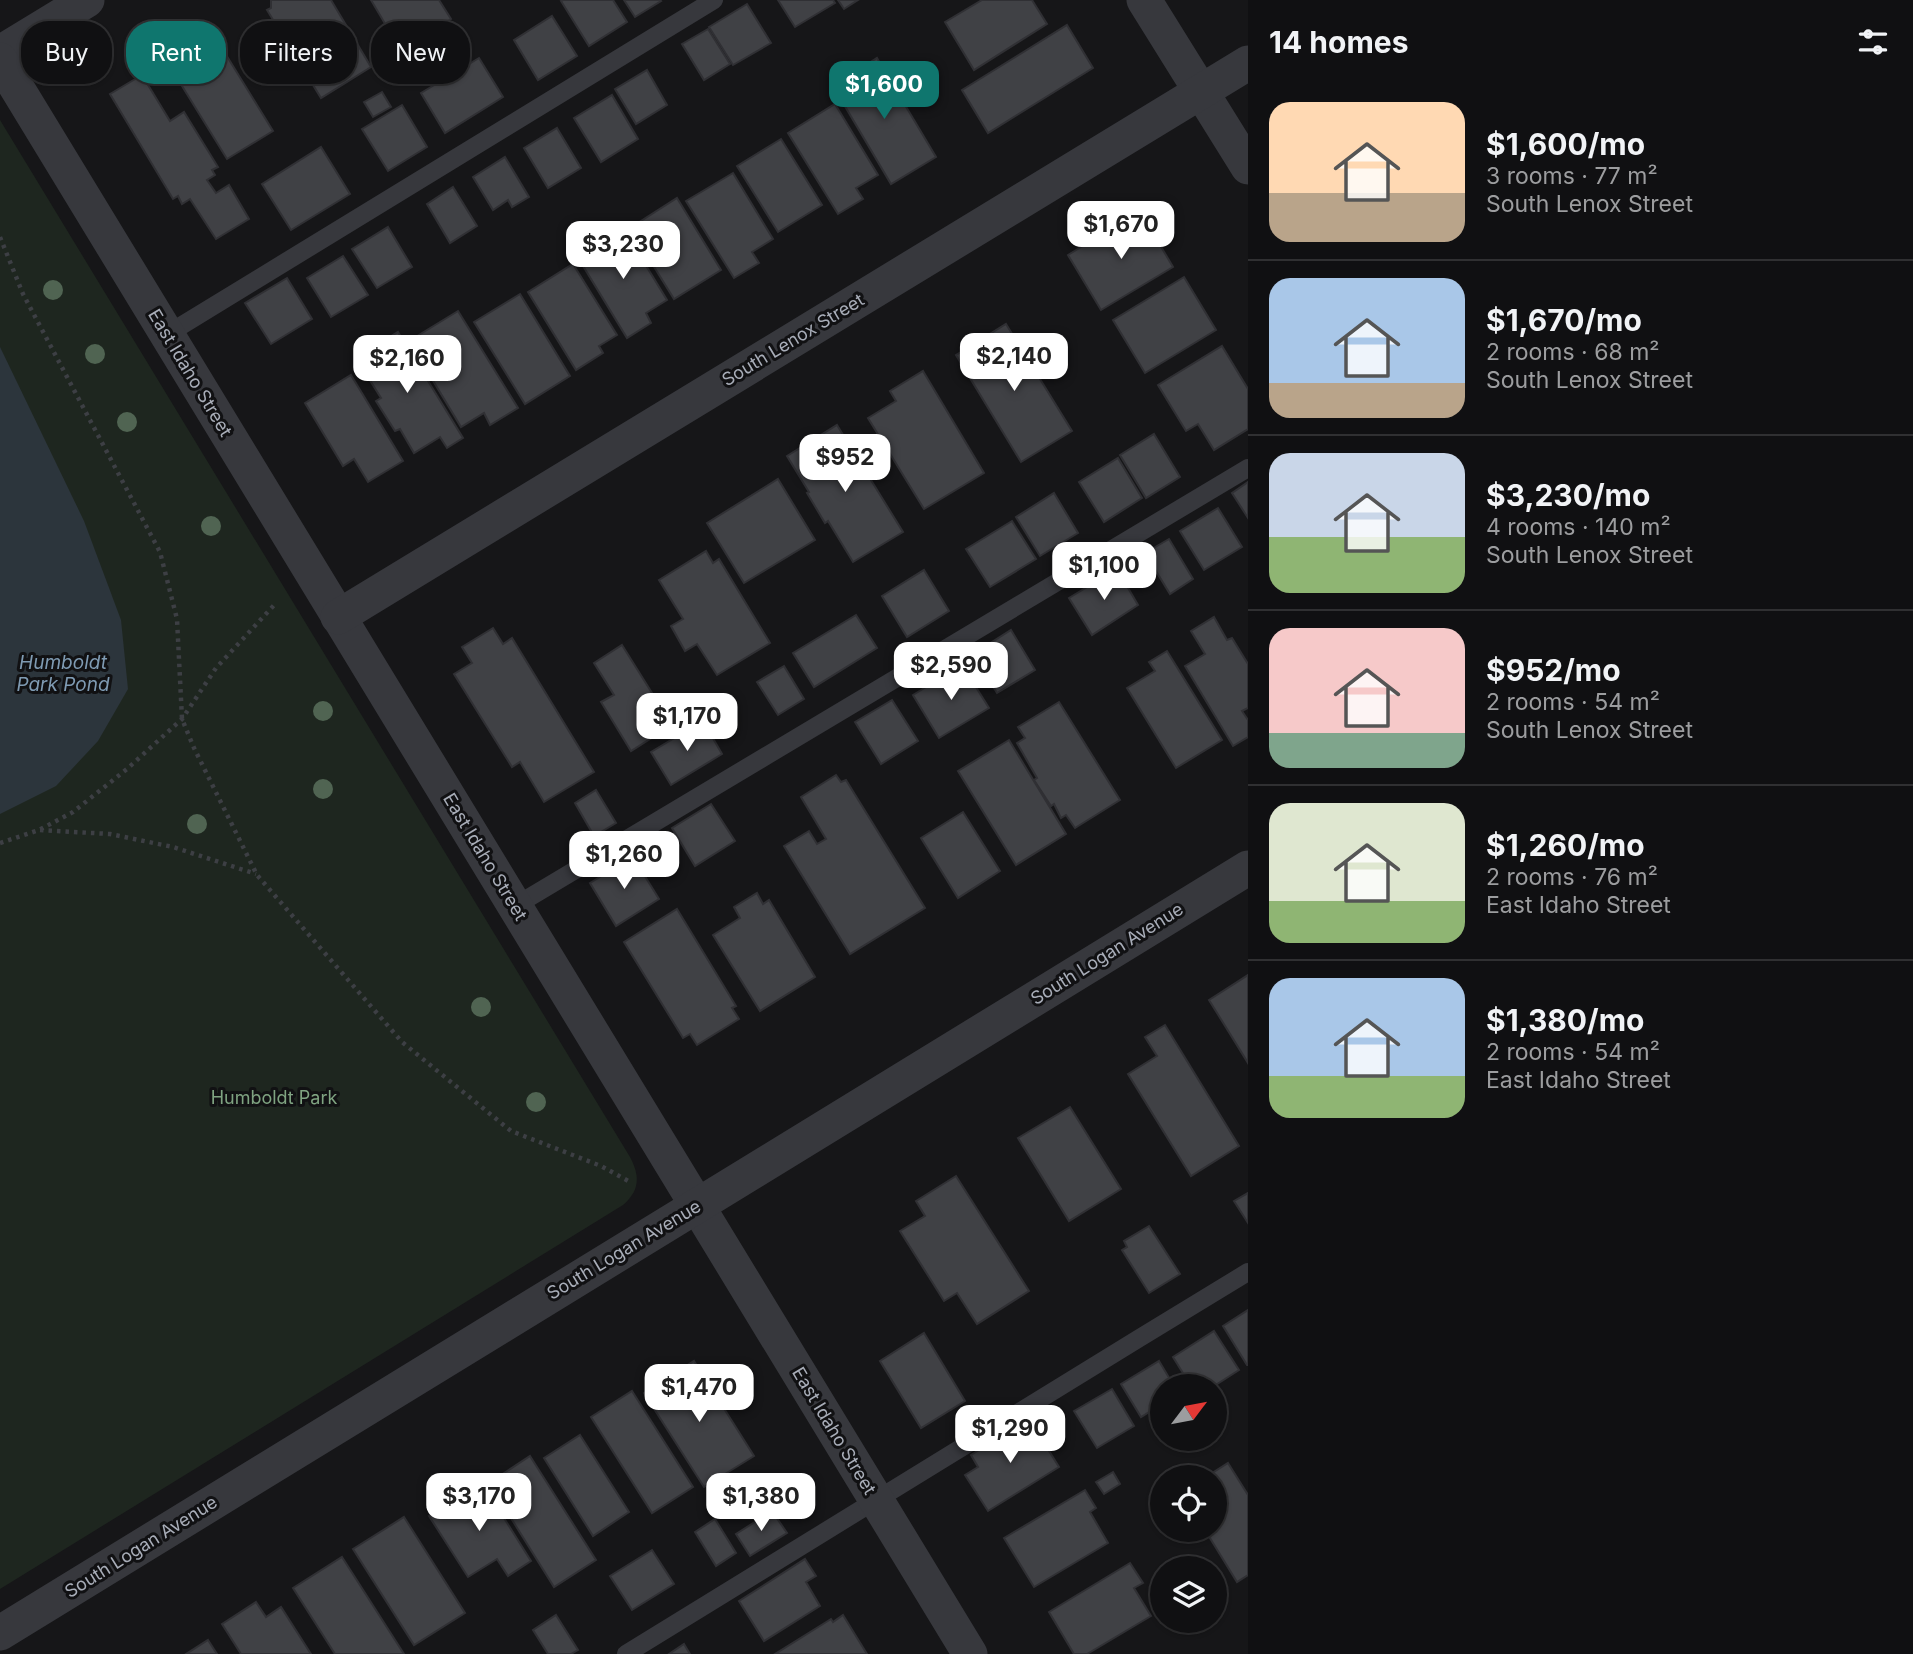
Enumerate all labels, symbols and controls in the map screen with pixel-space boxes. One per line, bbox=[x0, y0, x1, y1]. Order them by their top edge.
chip: Buy bbox=[21, 21, 112, 84]
chip: Rent bbox=[126, 21, 226, 84]
chip: Filters bbox=[240, 21, 357, 84]
chip: New bbox=[371, 21, 470, 84]
icon: filters bbox=[1854, 23, 1892, 61]
text: 14 homes bbox=[1269, 24, 1408, 60]
pin: $1,600 bbox=[827, 61, 941, 121]
text: $1,600 bbox=[845, 70, 923, 98]
text: $1,600/mo bbox=[1486, 126, 1645, 162]
icon: home bbox=[1325, 130, 1409, 214]
text: 3 rooms · 77 m² bbox=[1486, 162, 1658, 190]
text: South Lenox Street bbox=[1486, 190, 1693, 218]
pin: $1,670 bbox=[1064, 202, 1178, 261]
text: $1,670 bbox=[1083, 210, 1159, 238]
pin: $3,230 bbox=[566, 222, 680, 281]
text: $3,230 bbox=[582, 230, 664, 258]
street label: South Lenox Street bbox=[718, 289, 868, 390]
text: $1,670/mo bbox=[1486, 302, 1642, 338]
street label: East Idaho Street bbox=[144, 305, 237, 440]
icon: home bbox=[1325, 306, 1409, 390]
pin: $2,140 bbox=[957, 334, 1071, 393]
pin: $2,160 bbox=[350, 336, 464, 395]
text: 2 rooms · 68 m² bbox=[1486, 338, 1659, 366]
text: $2,140 bbox=[976, 342, 1052, 370]
text: $2,160 bbox=[369, 344, 445, 372]
text: South Lenox Street bbox=[1486, 366, 1693, 394]
pin: $952 bbox=[804, 434, 886, 494]
text: $952 bbox=[815, 443, 875, 471]
text: $3,230/mo bbox=[1486, 477, 1650, 513]
icon: home bbox=[1325, 481, 1409, 565]
text: 4 rooms · 140 m² bbox=[1486, 513, 1671, 541]
text: South Lenox Street bbox=[1486, 541, 1693, 569]
pin: $1,100 bbox=[1047, 542, 1161, 602]
text: $1,100 bbox=[1068, 551, 1140, 579]
pin: $2,590 bbox=[894, 642, 1008, 702]
water label: Humboldt Park Pond bbox=[16, 651, 110, 696]
text: $2,590 bbox=[910, 651, 992, 679]
text: $952/mo bbox=[1486, 652, 1621, 688]
icon: home bbox=[1325, 656, 1409, 740]
text: 2 rooms · 54 m² bbox=[1486, 688, 1660, 716]
pin: $1,170 bbox=[630, 694, 744, 753]
text: $1,170 bbox=[652, 702, 722, 730]
text: South Lenox Street bbox=[1486, 716, 1693, 744]
street label: East Idaho Street bbox=[439, 789, 532, 924]
text: $1,260/mo bbox=[1486, 827, 1645, 863]
icon: home bbox=[1325, 831, 1409, 915]
pin: $1,260 bbox=[567, 832, 681, 891]
text: $1,260 bbox=[585, 840, 663, 868]
text: 2 rooms · 76 m² bbox=[1486, 863, 1658, 891]
text: East Idaho Street bbox=[1486, 891, 1671, 919]
street label: South Logan Avenue bbox=[1027, 898, 1187, 1009]
text: $1,380/mo bbox=[1486, 1002, 1644, 1038]
icon: home bbox=[1325, 1006, 1409, 1090]
text: 2 rooms · 54 m² bbox=[1486, 1038, 1660, 1066]
text: East Idaho Street bbox=[1486, 1066, 1671, 1094]
park label: Humboldt Park bbox=[211, 1087, 337, 1108]
street label: South Logan Avenue bbox=[543, 1195, 704, 1304]
street label: East Idaho Street bbox=[788, 1363, 881, 1498]
pin: $1,470 bbox=[642, 1364, 756, 1424]
text: $1,470 bbox=[661, 1373, 737, 1401]
north arrow bbox=[1150, 1374, 1227, 1451]
map controls bbox=[1150, 1374, 1227, 1633]
pin: $1,290 bbox=[953, 1406, 1067, 1465]
text: $1,290 bbox=[971, 1414, 1049, 1442]
button: locate bbox=[1150, 1465, 1227, 1542]
pin: $3,170 bbox=[422, 1474, 536, 1533]
pin: $1,380 bbox=[704, 1474, 818, 1533]
text: $3,170 bbox=[442, 1482, 516, 1510]
text: $1,380 bbox=[722, 1482, 800, 1510]
street label: South Logan Avenue bbox=[61, 1491, 221, 1602]
button: layers bbox=[1150, 1556, 1227, 1633]

